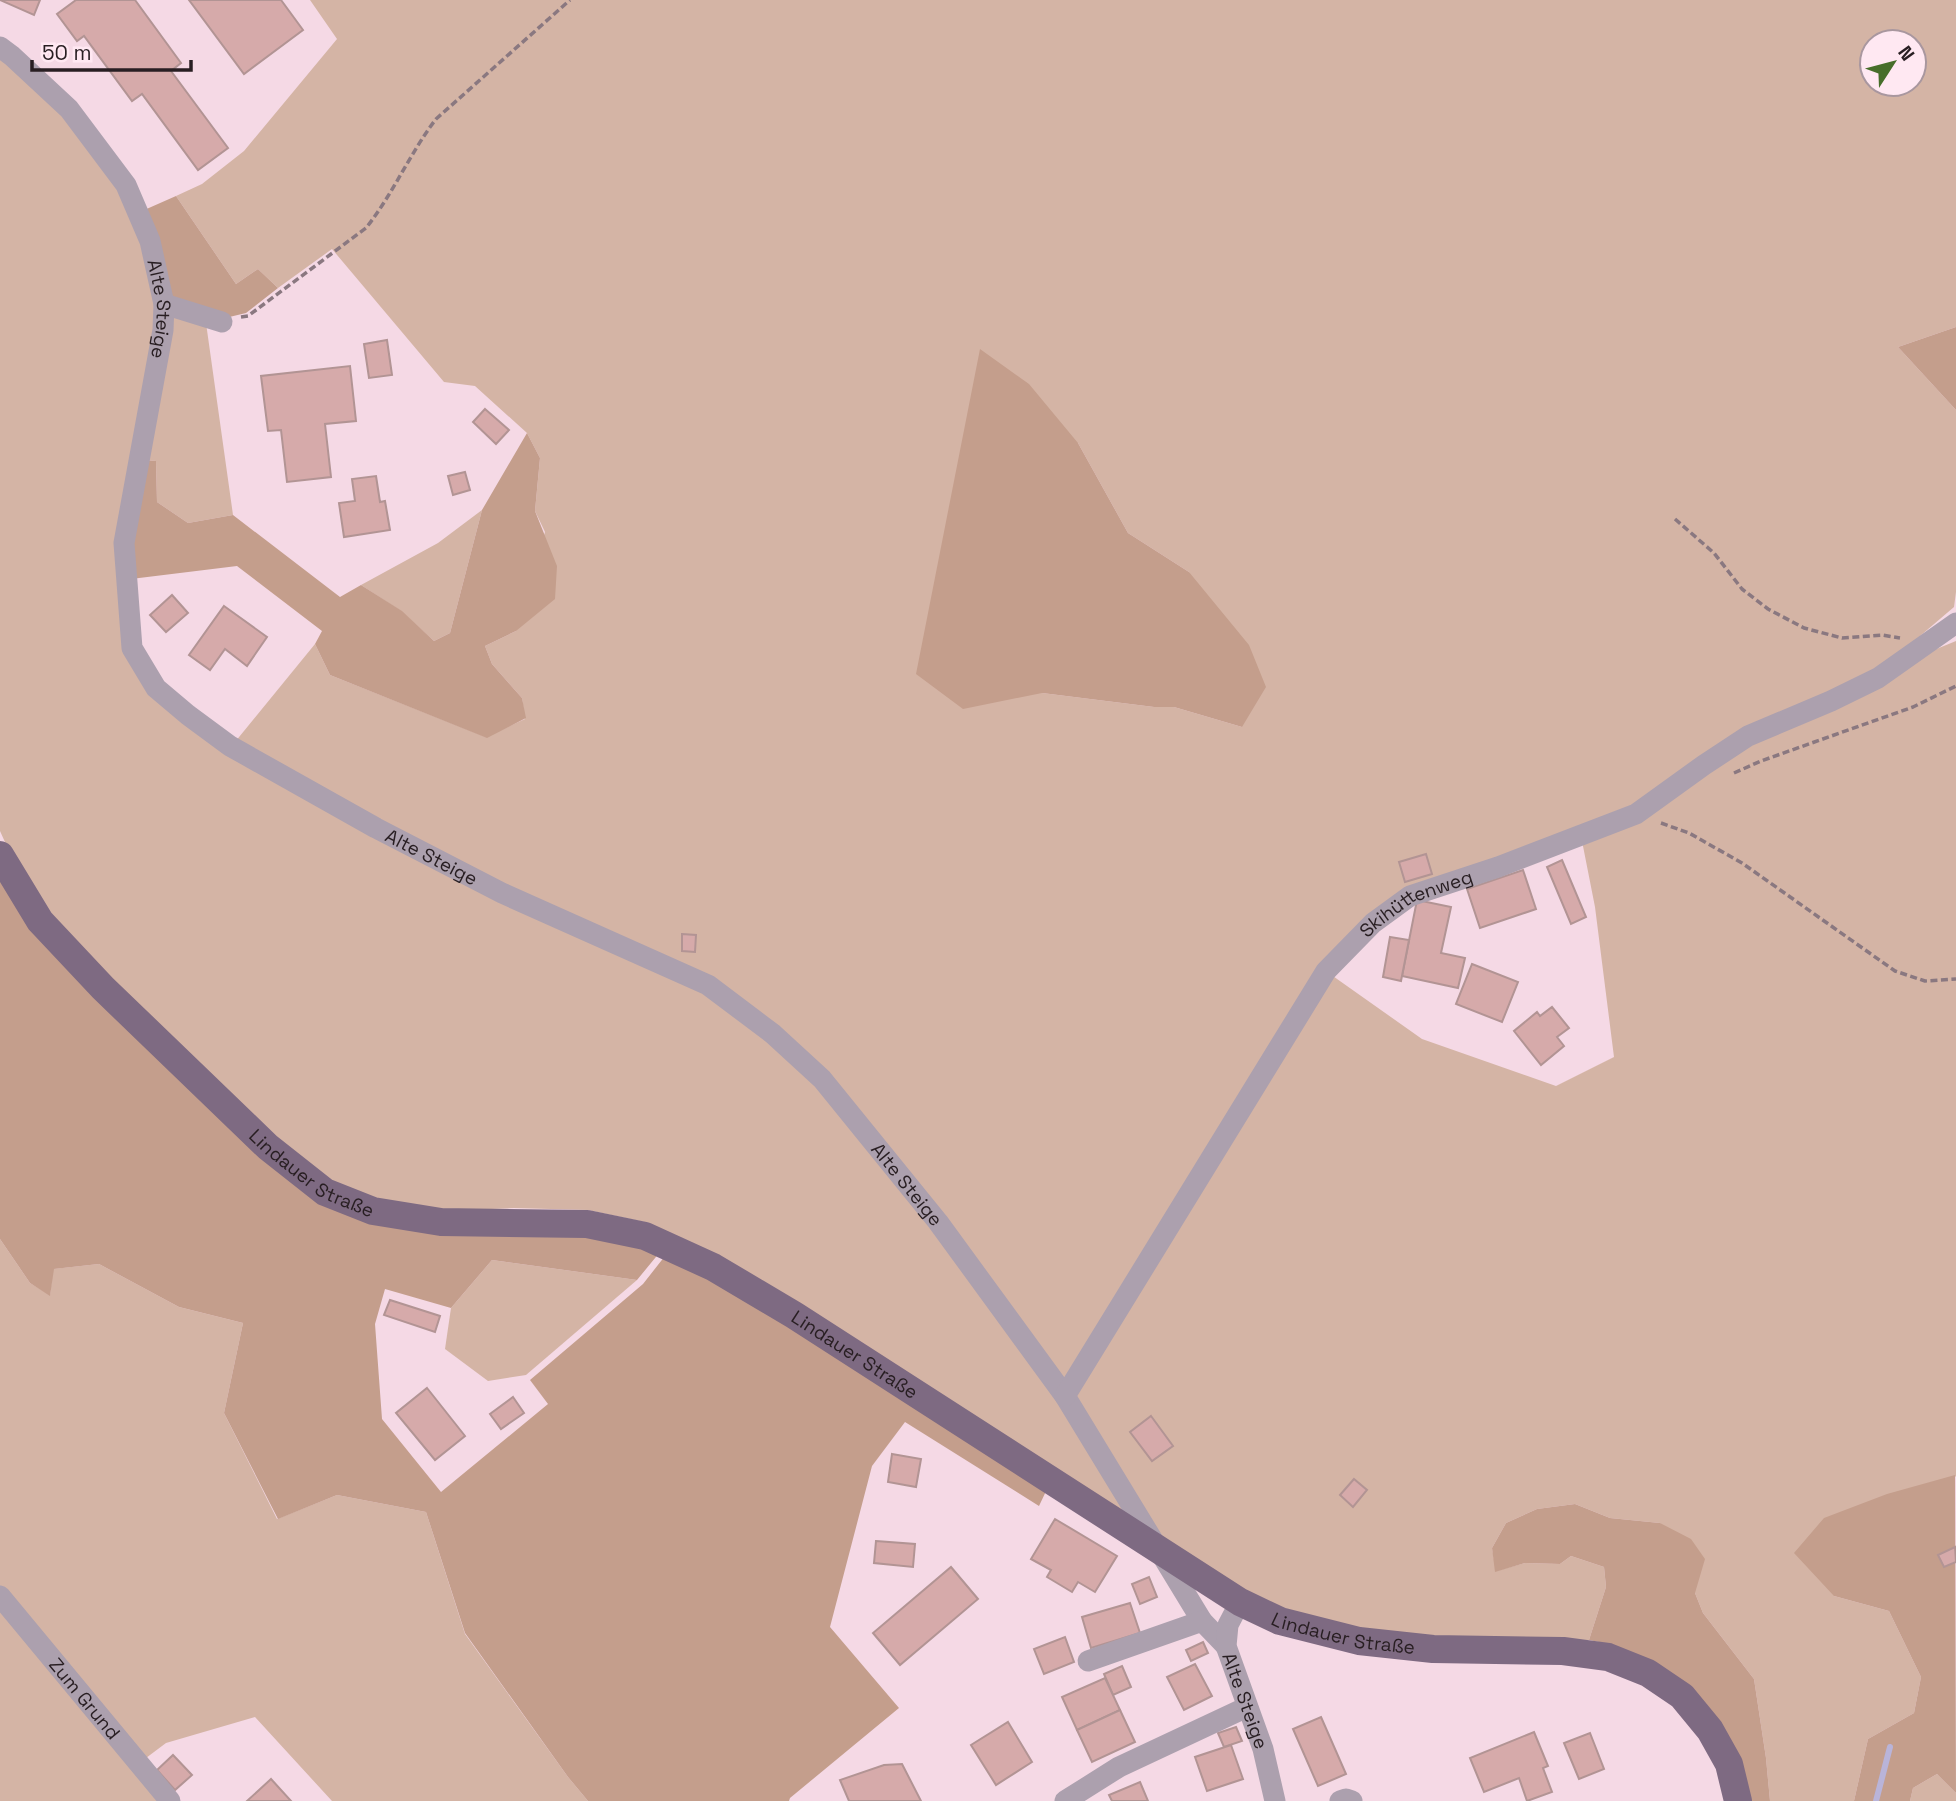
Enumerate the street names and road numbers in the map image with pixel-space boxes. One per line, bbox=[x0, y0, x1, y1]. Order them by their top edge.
street label: Alte Steige bbox=[142, 257, 177, 361]
street label: Alte Steige bbox=[381, 823, 482, 891]
street label: Skihüttenweg bbox=[1354, 864, 1476, 942]
street label: Lindauer Straße bbox=[244, 1123, 378, 1223]
street label: Alte Steige bbox=[866, 1137, 949, 1231]
street label: Lindauer Straße bbox=[787, 1304, 923, 1404]
street label: Lindauer Straße bbox=[1267, 1606, 1416, 1659]
street label: Alte Steige bbox=[1217, 1649, 1274, 1752]
street label: Zum Grund bbox=[44, 1652, 126, 1744]

